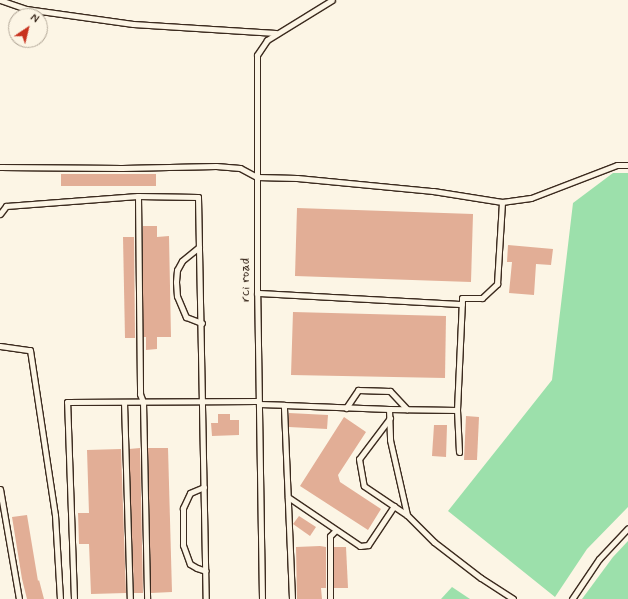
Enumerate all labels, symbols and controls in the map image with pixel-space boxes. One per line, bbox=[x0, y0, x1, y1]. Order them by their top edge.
north arrow bbox=[8, 8, 48, 48]
text: N bbox=[27, 11, 41, 27]
street label: rci road bbox=[237, 258, 253, 302]

